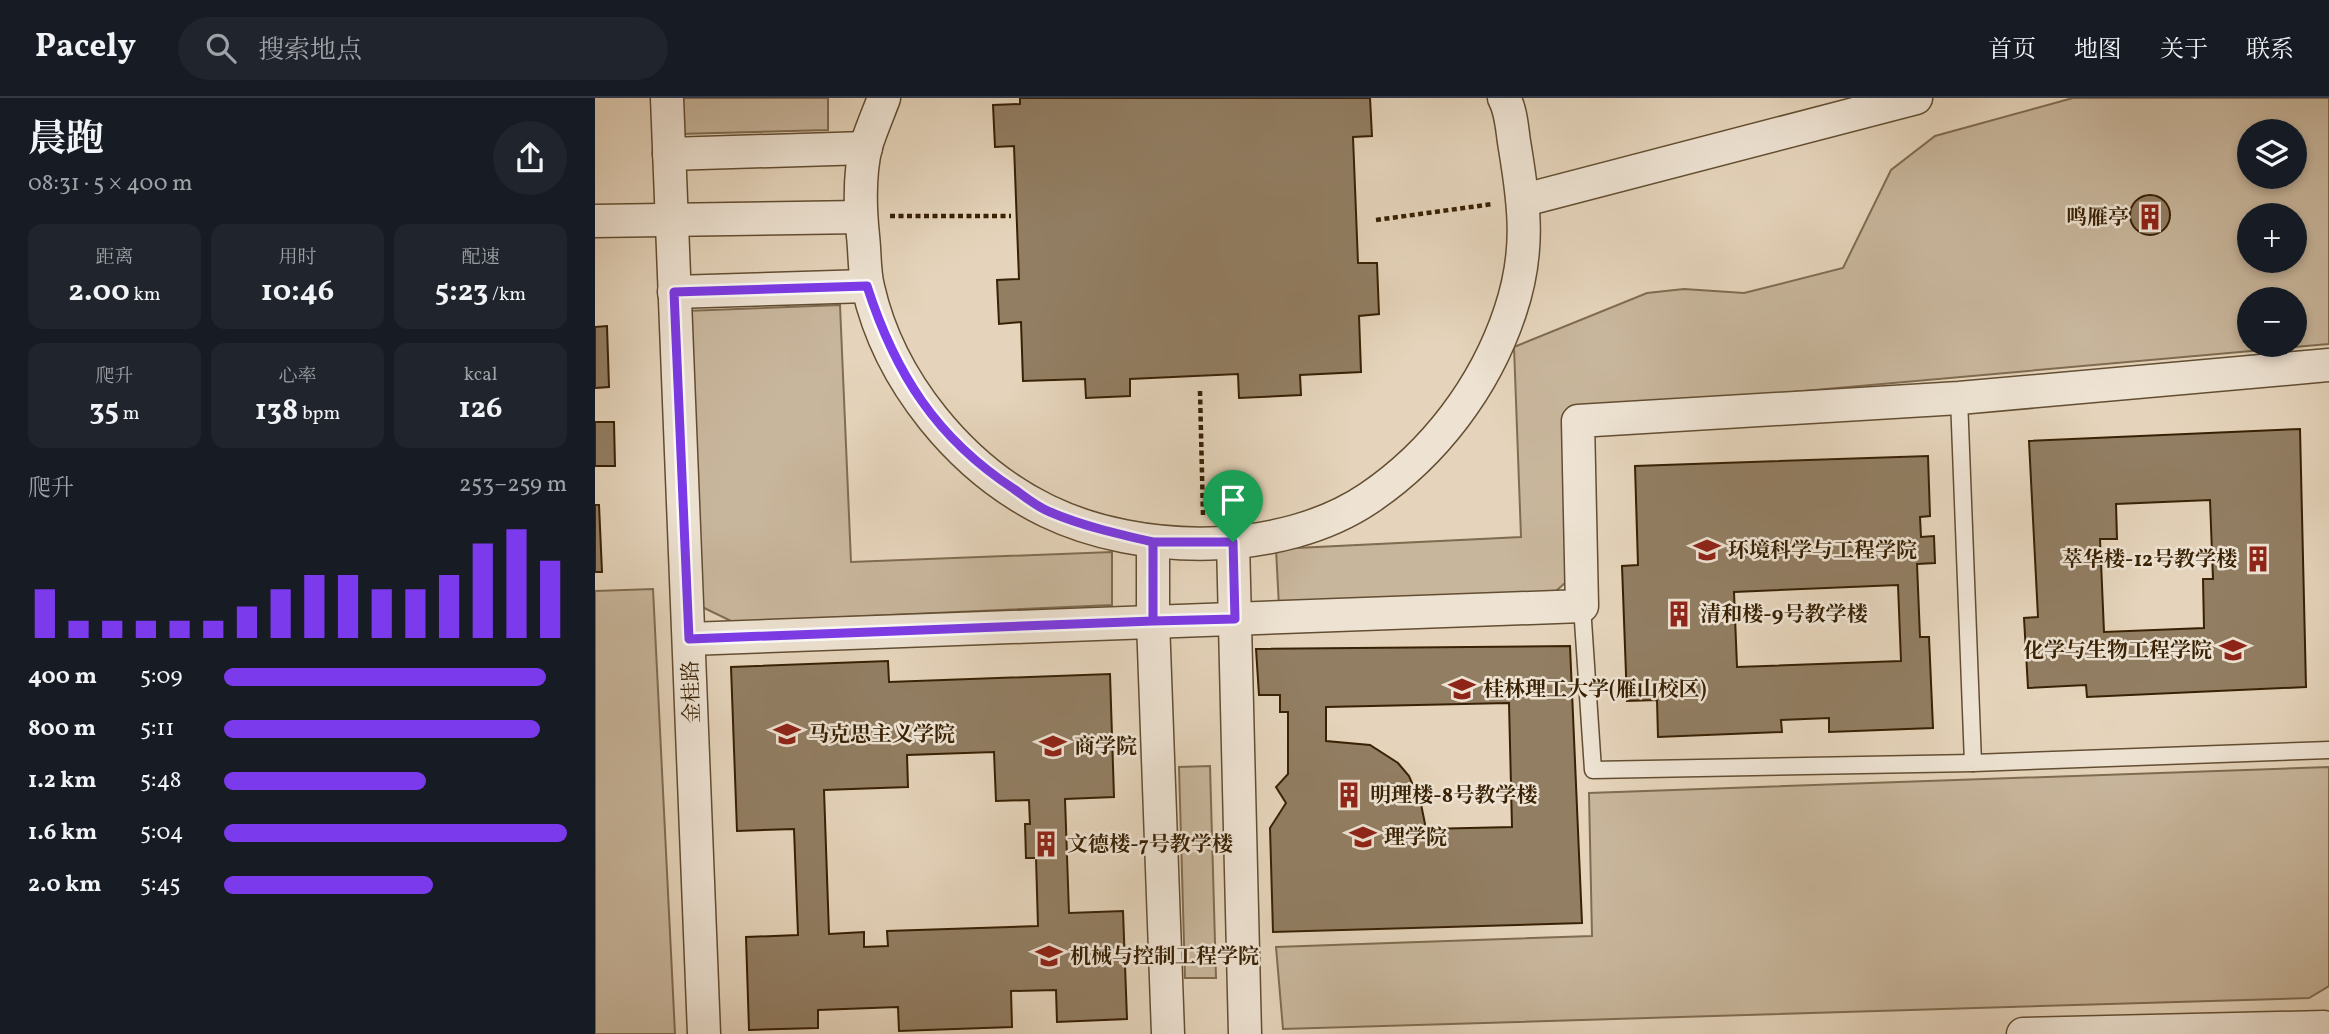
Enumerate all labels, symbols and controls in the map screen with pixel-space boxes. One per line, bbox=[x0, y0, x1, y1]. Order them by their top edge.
search box bbox=[178, 17, 668, 80]
text: Pacely bbox=[35, 25, 136, 71]
icon: search bbox=[202, 29, 240, 67]
text: 搜索地点 bbox=[258, 33, 362, 69]
text: 首页 bbox=[1988, 34, 2036, 68]
text: 地图 bbox=[2074, 34, 2122, 68]
text: 关于 bbox=[2160, 34, 2208, 68]
text: 联系 bbox=[2246, 34, 2294, 68]
text: 晨跑 bbox=[28, 115, 104, 168]
map controls bbox=[2237, 119, 2307, 357]
button: layers bbox=[2237, 119, 2307, 189]
button: share bbox=[493, 121, 567, 195]
text: 08:31 · 5 × 400 m bbox=[28, 168, 193, 200]
building icon: 鸣雁亭 bbox=[2135, 202, 2165, 232]
button: + bbox=[2237, 203, 2307, 273]
place label: 鸣雁亭 bbox=[2066, 204, 2129, 233]
text: 距离 bbox=[95, 245, 134, 271]
text: 用时 bbox=[278, 245, 317, 271]
text: 配速 bbox=[461, 245, 500, 271]
text: 2.00 bbox=[68, 271, 130, 313]
text: 10:46 bbox=[261, 271, 334, 313]
text: 5:23 bbox=[435, 271, 488, 313]
text: km bbox=[130, 282, 161, 308]
text: /km bbox=[488, 282, 526, 308]
button: − bbox=[2237, 287, 2307, 357]
text: kcal bbox=[464, 362, 497, 388]
text: 爬升 bbox=[95, 364, 134, 390]
text: 心率 bbox=[278, 364, 317, 390]
text: 126 bbox=[458, 388, 503, 430]
text: 35 bbox=[89, 390, 119, 432]
text: 138 bbox=[255, 390, 298, 432]
text: m bbox=[119, 401, 140, 427]
text: bpm bbox=[298, 401, 340, 427]
text: 253–259 m bbox=[459, 469, 567, 501]
pin bbox=[1203, 470, 1263, 542]
text: 爬升 bbox=[28, 473, 74, 505]
icon: arrive bbox=[1214, 481, 1252, 519]
school or university icon: 环境科学与工程学院 bbox=[1692, 535, 1722, 565]
place label: 环境科学与工程学院 bbox=[1728, 537, 1917, 566]
building icon: 萃华楼-12号教学楼 bbox=[2243, 544, 2273, 574]
place label: 萃华楼-12号教学楼 bbox=[2062, 546, 2237, 575]
building icon: 清和楼-9号教学楼 bbox=[1664, 599, 1694, 629]
place label: 清和楼-9号教学楼 bbox=[1700, 601, 1867, 630]
school or university icon: 化学与生物工程学院 bbox=[2218, 635, 2248, 665]
place label: 化学与生物工程学院 bbox=[2023, 637, 2212, 666]
street label: 金桂路 bbox=[677, 660, 708, 724]
text: 400 m bbox=[28, 661, 97, 693]
text: 5:09 bbox=[140, 661, 182, 693]
school or university icon: 桂林理工大学(雁山校区) bbox=[1447, 674, 1477, 704]
place label: 桂林理工大学(雁山校区) bbox=[1483, 676, 1707, 705]
text: 800 m bbox=[28, 713, 96, 745]
text: 5:11 bbox=[140, 713, 174, 745]
school or university icon: 马克思主义学院 bbox=[772, 719, 802, 749]
place label: 马克思主义学院 bbox=[808, 721, 955, 750]
school or university icon: 商学院 bbox=[1038, 731, 1068, 761]
place label: 商学院 bbox=[1074, 733, 1137, 762]
text: 1.2 km bbox=[28, 765, 97, 797]
text: 5:48 bbox=[140, 765, 181, 797]
building icon: 明理楼-8号教学楼 bbox=[1334, 780, 1364, 810]
place label: 明理楼-8号教学楼 bbox=[1370, 782, 1537, 811]
text: 1.6 km bbox=[28, 817, 97, 849]
text: 5:04 bbox=[140, 817, 183, 849]
school or university icon: 理学院 bbox=[1348, 822, 1378, 852]
place label: 理学院 bbox=[1384, 824, 1447, 853]
building icon: 文德楼-7号教学楼 bbox=[1031, 829, 1061, 859]
place label: 文德楼-7号教学楼 bbox=[1067, 831, 1233, 860]
text: 2.0 km bbox=[28, 869, 101, 901]
text: 5:45 bbox=[140, 869, 181, 901]
school or university icon: 机械与控制工程学院 bbox=[1034, 941, 1064, 971]
place label: 机械与控制工程学院 bbox=[1070, 943, 1259, 972]

